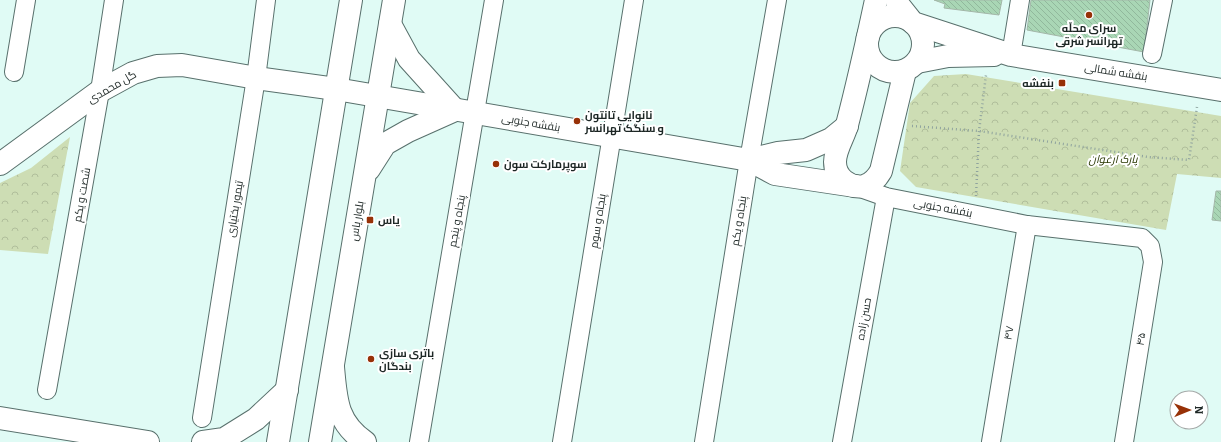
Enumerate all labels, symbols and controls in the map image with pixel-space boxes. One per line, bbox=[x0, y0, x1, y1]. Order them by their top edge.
marker: سرای محلّه تهرانسر شرقی bbox=[1084, 10, 1094, 20]
place label: سرای محلّه تهرانسر شرقی bbox=[1056, 21, 1123, 49]
street label: بنفشه شمالی bbox=[1084, 61, 1149, 83]
street label: گل محمدی bbox=[85, 68, 139, 106]
place label: بنفشه bbox=[1022, 77, 1054, 90]
marker: بنفشه bbox=[1057, 78, 1067, 88]
place label: نانوایی تانتون و سنگک تهرانسر bbox=[584, 109, 664, 136]
street label: بنفشه جنوبی bbox=[501, 111, 562, 135]
marker: نانوایی تانتون و سنگک تهرانسر bbox=[572, 116, 582, 126]
park label: پارک ارغوان bbox=[1089, 153, 1138, 167]
place label: سوپرمارکت سون bbox=[504, 158, 587, 173]
marker: سوپرمارکت سون bbox=[491, 159, 501, 169]
street label: شصت و یکم bbox=[71, 167, 94, 224]
street label: تیمور بختیاری bbox=[224, 180, 246, 238]
street label: پنجاه و سوم bbox=[587, 193, 610, 249]
street label: پنجاه و پنجم bbox=[446, 194, 469, 248]
street label: پنجاه و یکم bbox=[729, 195, 750, 247]
street label: بنفشه جنوبی bbox=[913, 196, 974, 220]
street label: بلوار یاس bbox=[347, 200, 367, 242]
place label: یاس bbox=[378, 214, 400, 227]
marker: یاس bbox=[365, 215, 375, 225]
street label: حسن زاده bbox=[854, 297, 874, 341]
street label: ۴۷ bbox=[1001, 325, 1017, 341]
street label: ۴۵ bbox=[1134, 331, 1148, 347]
place label: باتری سازی بندگان bbox=[379, 347, 434, 373]
marker: باتری سازی بندگان bbox=[366, 354, 376, 364]
north arrow bbox=[1169, 390, 1209, 430]
text: N bbox=[1192, 405, 1205, 415]

